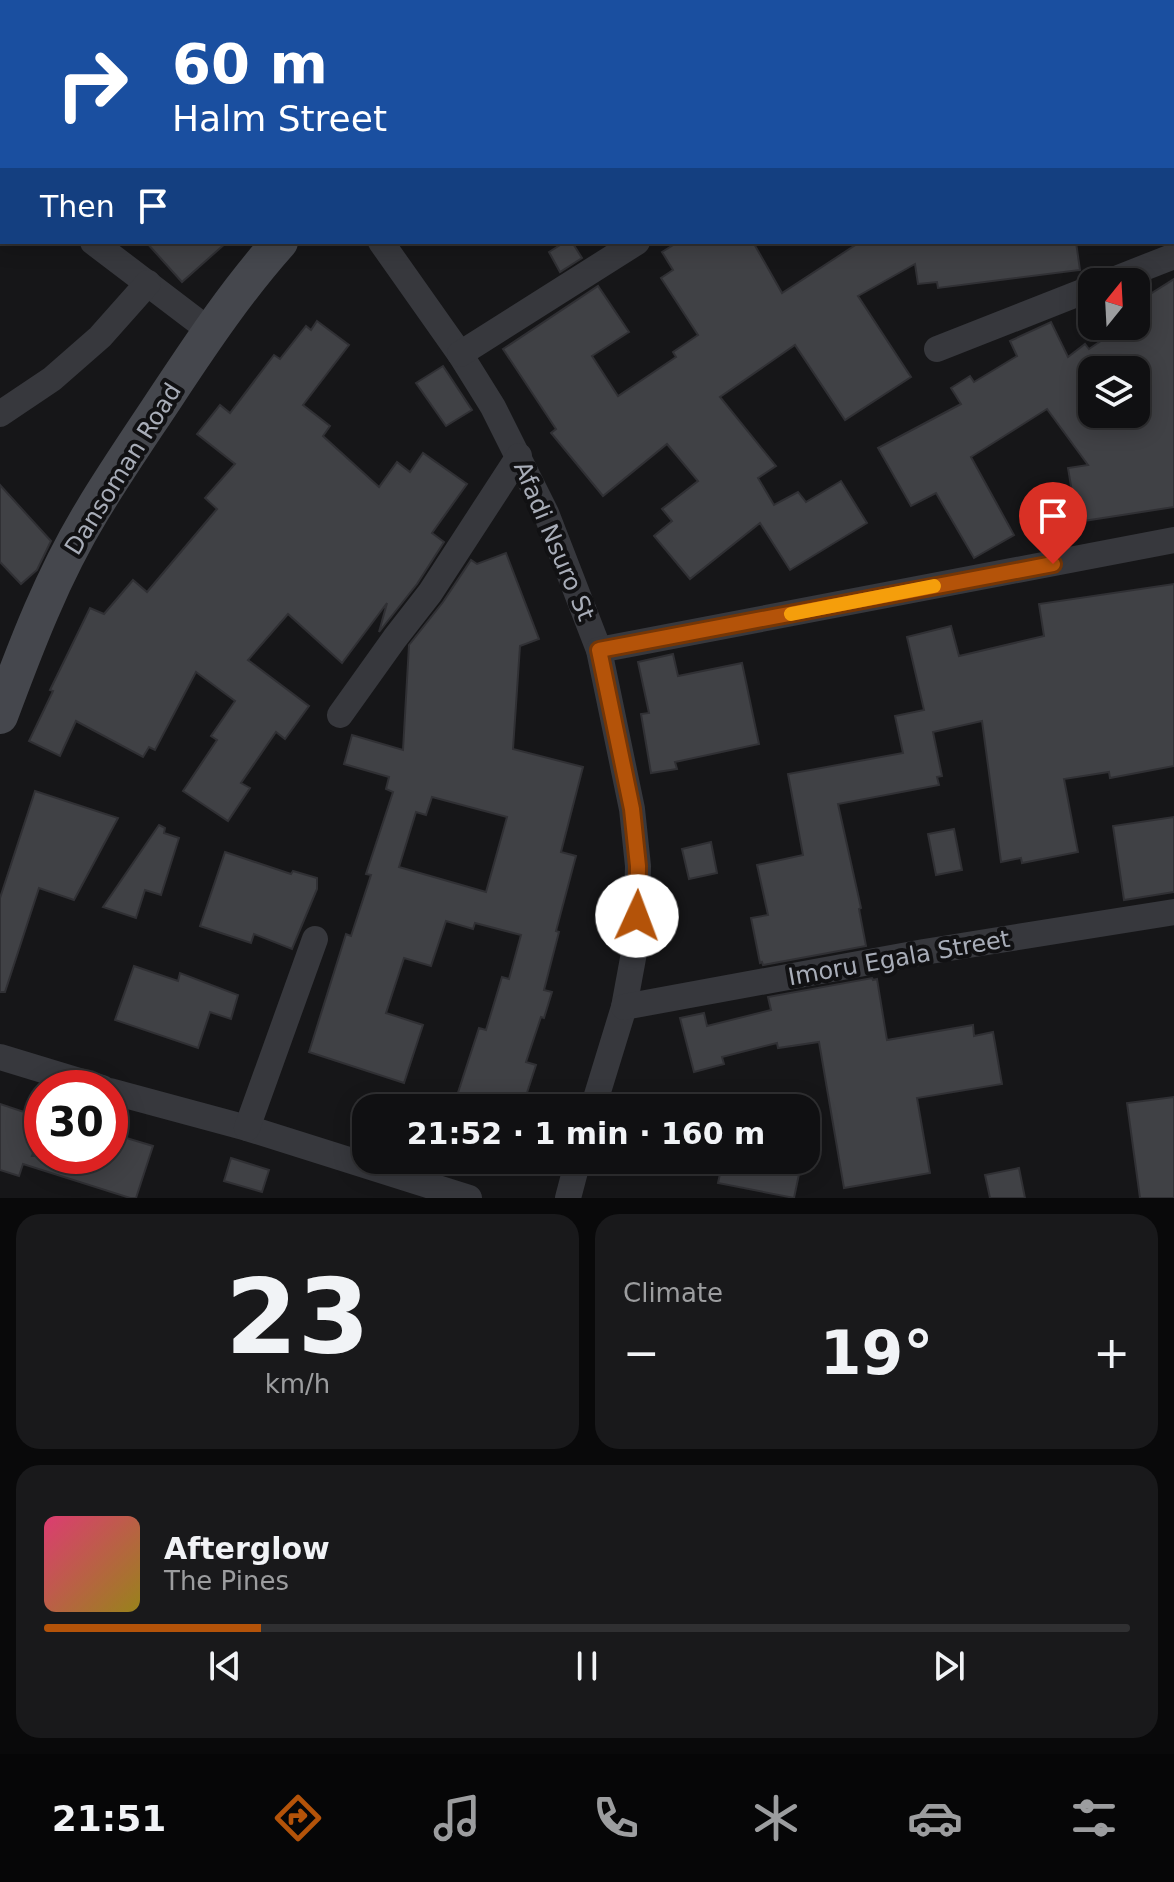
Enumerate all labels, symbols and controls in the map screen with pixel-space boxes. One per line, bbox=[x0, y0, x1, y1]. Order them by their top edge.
text: 60 m bbox=[172, 31, 328, 96]
icon: right bbox=[40, 32, 144, 136]
text: Halm Street bbox=[172, 98, 387, 139]
icon: arrive bbox=[131, 184, 175, 228]
text: Then bbox=[40, 189, 115, 224]
north arrow bbox=[1078, 268, 1150, 340]
map controls bbox=[1078, 268, 1150, 428]
button: layers bbox=[1078, 356, 1150, 428]
street label: Dansoman Road bbox=[59, 378, 187, 560]
street label: Afadi Nsuro St bbox=[508, 457, 600, 625]
pin bbox=[1019, 482, 1087, 564]
icon: arrive bbox=[1031, 494, 1075, 538]
position arrow bbox=[595, 874, 679, 958]
street label: Imoru Egala Street bbox=[786, 925, 1012, 991]
speed limit sign: 30 bbox=[24, 1070, 128, 1174]
text: 21:52 · 1 min · 160 m bbox=[407, 1116, 765, 1151]
text: 23 bbox=[225, 1256, 370, 1378]
text: Climate bbox=[623, 1278, 723, 1308]
text: 19° bbox=[820, 1318, 933, 1388]
text: − bbox=[623, 1327, 660, 1378]
text: + bbox=[1093, 1327, 1130, 1378]
text: km/h bbox=[265, 1369, 330, 1399]
text: Afterglow bbox=[164, 1531, 330, 1566]
text: The Pines bbox=[164, 1566, 289, 1596]
icon: previous bbox=[203, 1644, 247, 1688]
icon: pause bbox=[565, 1644, 609, 1688]
icon: next bbox=[927, 1644, 971, 1688]
icon: directions bbox=[270, 1790, 326, 1846]
icon: music bbox=[429, 1790, 485, 1846]
icon: phone bbox=[588, 1790, 644, 1846]
icon: climate bbox=[748, 1790, 804, 1846]
icon: car bbox=[907, 1790, 963, 1846]
icon: filters bbox=[1066, 1790, 1122, 1846]
text: 21:51 bbox=[52, 1798, 166, 1839]

